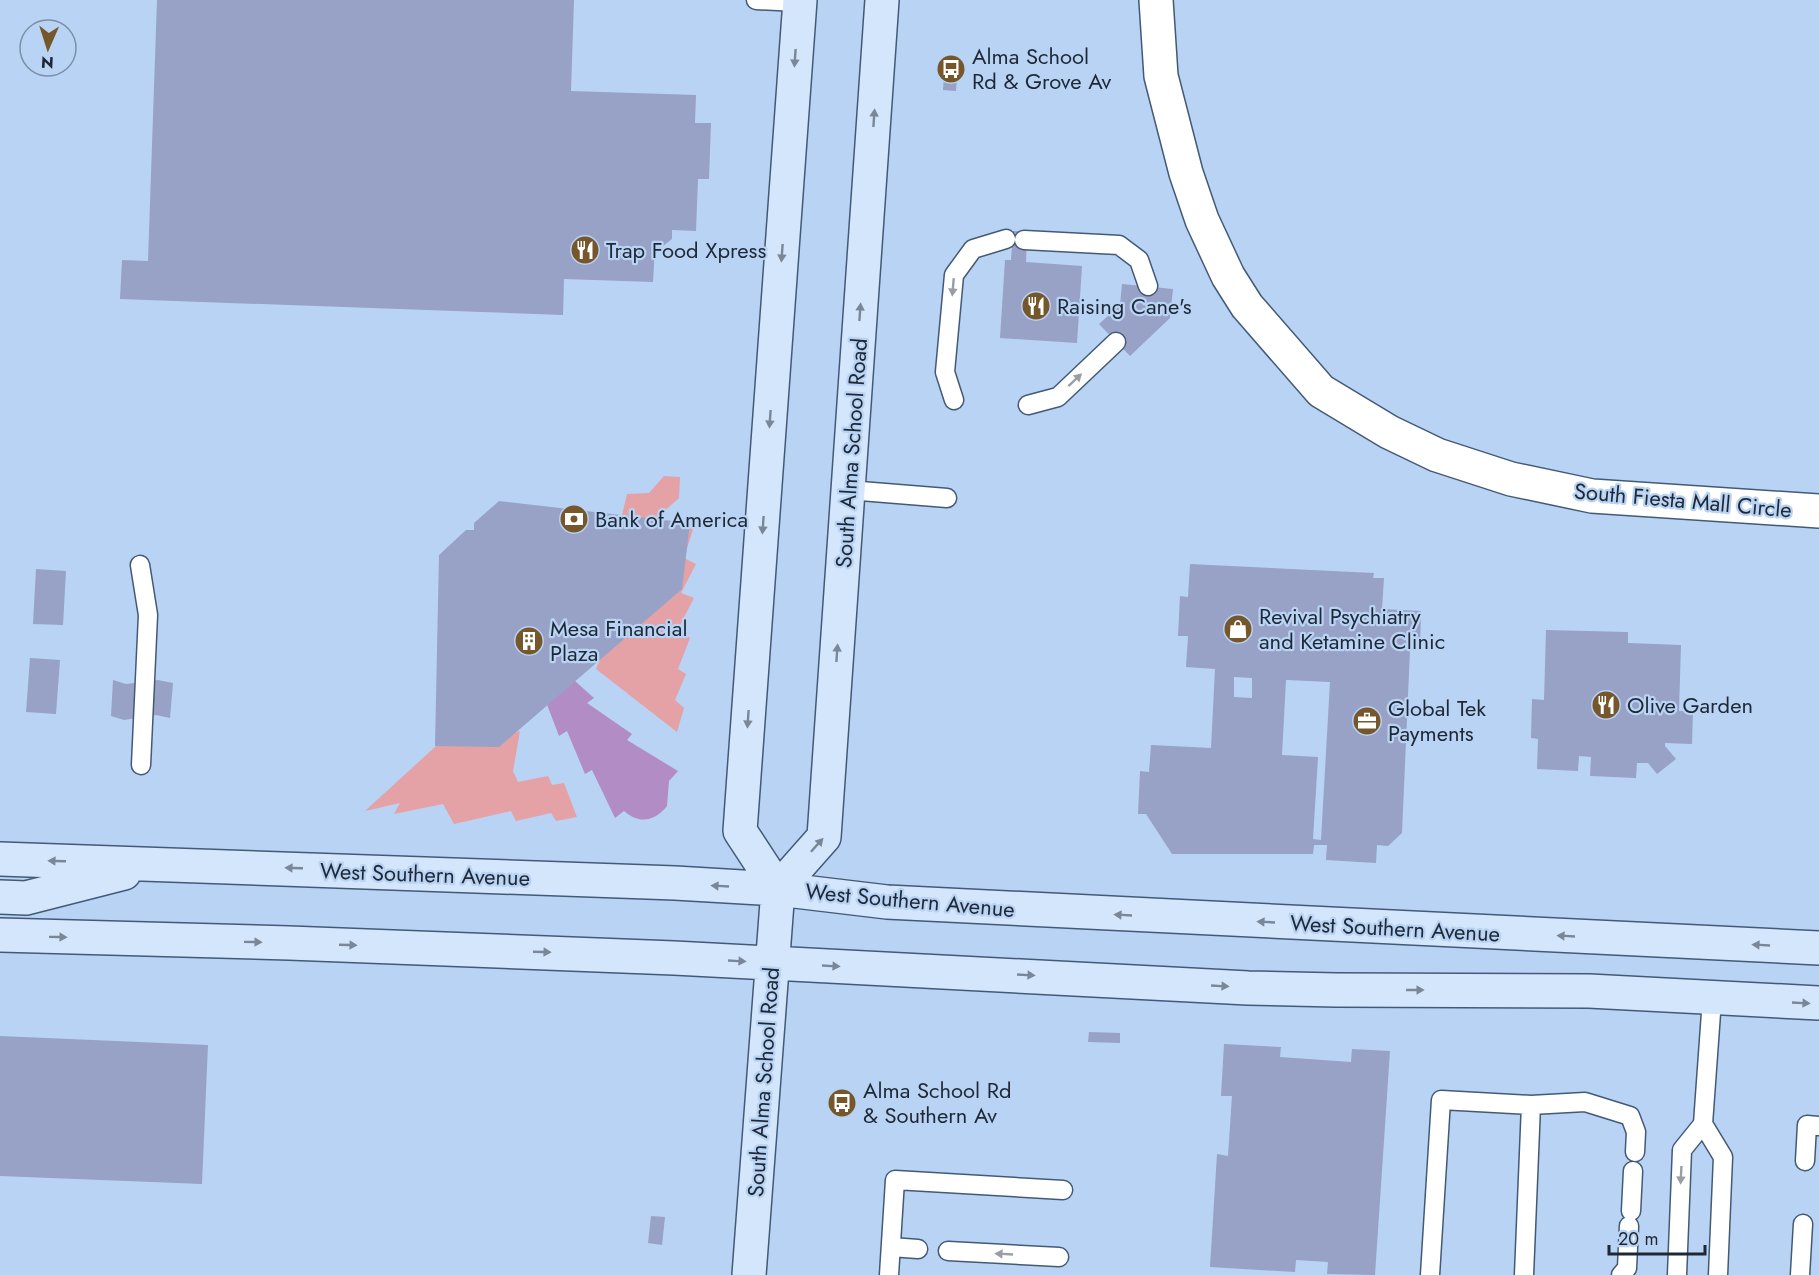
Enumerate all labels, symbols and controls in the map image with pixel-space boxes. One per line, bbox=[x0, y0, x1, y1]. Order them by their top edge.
north arrow bbox=[18, 18, 78, 78]
place label: Alma School Rd & Grove Av bbox=[972, 40, 1112, 97]
one-way arrow bbox=[791, 49, 800, 68]
text: N bbox=[40, 51, 54, 74]
bus stop icon: Alma School Rd & Grove Av bbox=[935, 53, 967, 85]
one-way arrow bbox=[869, 108, 879, 127]
restaurant icon: Trap Food Xpress bbox=[569, 234, 601, 266]
place label: Trap Food Xpress bbox=[606, 234, 766, 266]
one-way arrow bbox=[777, 243, 787, 262]
one-way arrow bbox=[948, 278, 958, 297]
restaurant icon: Raising Cane's bbox=[1020, 290, 1052, 322]
place label: Raising Cane's bbox=[1057, 290, 1192, 322]
one-way arrow bbox=[856, 303, 865, 322]
street label: South Alma School Road bbox=[827, 337, 875, 569]
one-way arrow bbox=[1068, 373, 1083, 387]
one-way arrow bbox=[766, 409, 775, 428]
street label: South Fiesta Mall Circle bbox=[1573, 475, 1793, 525]
bank icon: Bank of America bbox=[558, 503, 590, 535]
place label: Bank of America bbox=[595, 503, 748, 535]
one-way arrow bbox=[758, 515, 767, 534]
place label: Revival Psychiatry and Ketamine Clinic bbox=[1259, 600, 1445, 657]
place label: Mesa Financial Plaza bbox=[550, 612, 687, 669]
shop icon: Revival Psychiatry and Ketamine Clinic bbox=[1222, 613, 1254, 645]
building icon: Mesa Financial Plaza bbox=[513, 625, 545, 657]
one-way arrow bbox=[832, 644, 841, 663]
restaurant icon: Olive Garden bbox=[1590, 689, 1622, 721]
place label: Olive Garden bbox=[1627, 689, 1753, 721]
place label: Global Tek Payments bbox=[1388, 692, 1486, 749]
office icon: Global Tek Payments bbox=[1351, 705, 1383, 737]
one-way arrow bbox=[744, 710, 753, 729]
one-way arrow bbox=[810, 838, 823, 853]
street label: West Southern Avenue bbox=[319, 854, 531, 894]
one-way arrow bbox=[48, 856, 67, 865]
one-way arrow bbox=[284, 864, 303, 873]
street label: West Southern Avenue bbox=[804, 875, 1016, 925]
one-way arrow bbox=[710, 881, 729, 890]
street label: West Southern Avenue bbox=[1289, 907, 1501, 949]
one-way arrow bbox=[1113, 910, 1132, 919]
one-way arrow bbox=[1257, 917, 1276, 926]
one-way arrow bbox=[49, 932, 68, 942]
one-way arrow bbox=[1556, 932, 1575, 941]
one-way arrow bbox=[244, 937, 263, 947]
one-way arrow bbox=[338, 940, 357, 950]
one-way arrow bbox=[1751, 941, 1770, 950]
one-way arrow bbox=[533, 948, 552, 957]
one-way arrow bbox=[728, 956, 747, 965]
one-way arrow bbox=[821, 961, 840, 970]
street label: South Alma School Road bbox=[739, 966, 787, 1198]
one-way arrow bbox=[1016, 971, 1035, 980]
one-way arrow bbox=[1211, 982, 1230, 991]
one-way arrow bbox=[1406, 985, 1425, 995]
one-way arrow bbox=[1792, 998, 1811, 1007]
place label: Alma School Rd & Southern Av bbox=[863, 1074, 1012, 1131]
bus stop icon: Alma School Rd & Southern Av bbox=[826, 1087, 858, 1119]
one-way arrow bbox=[1677, 1165, 1686, 1184]
scale bar bbox=[1609, 1218, 1705, 1256]
text: 20 m bbox=[1618, 1226, 1658, 1252]
one-way arrow bbox=[994, 1250, 1013, 1259]

